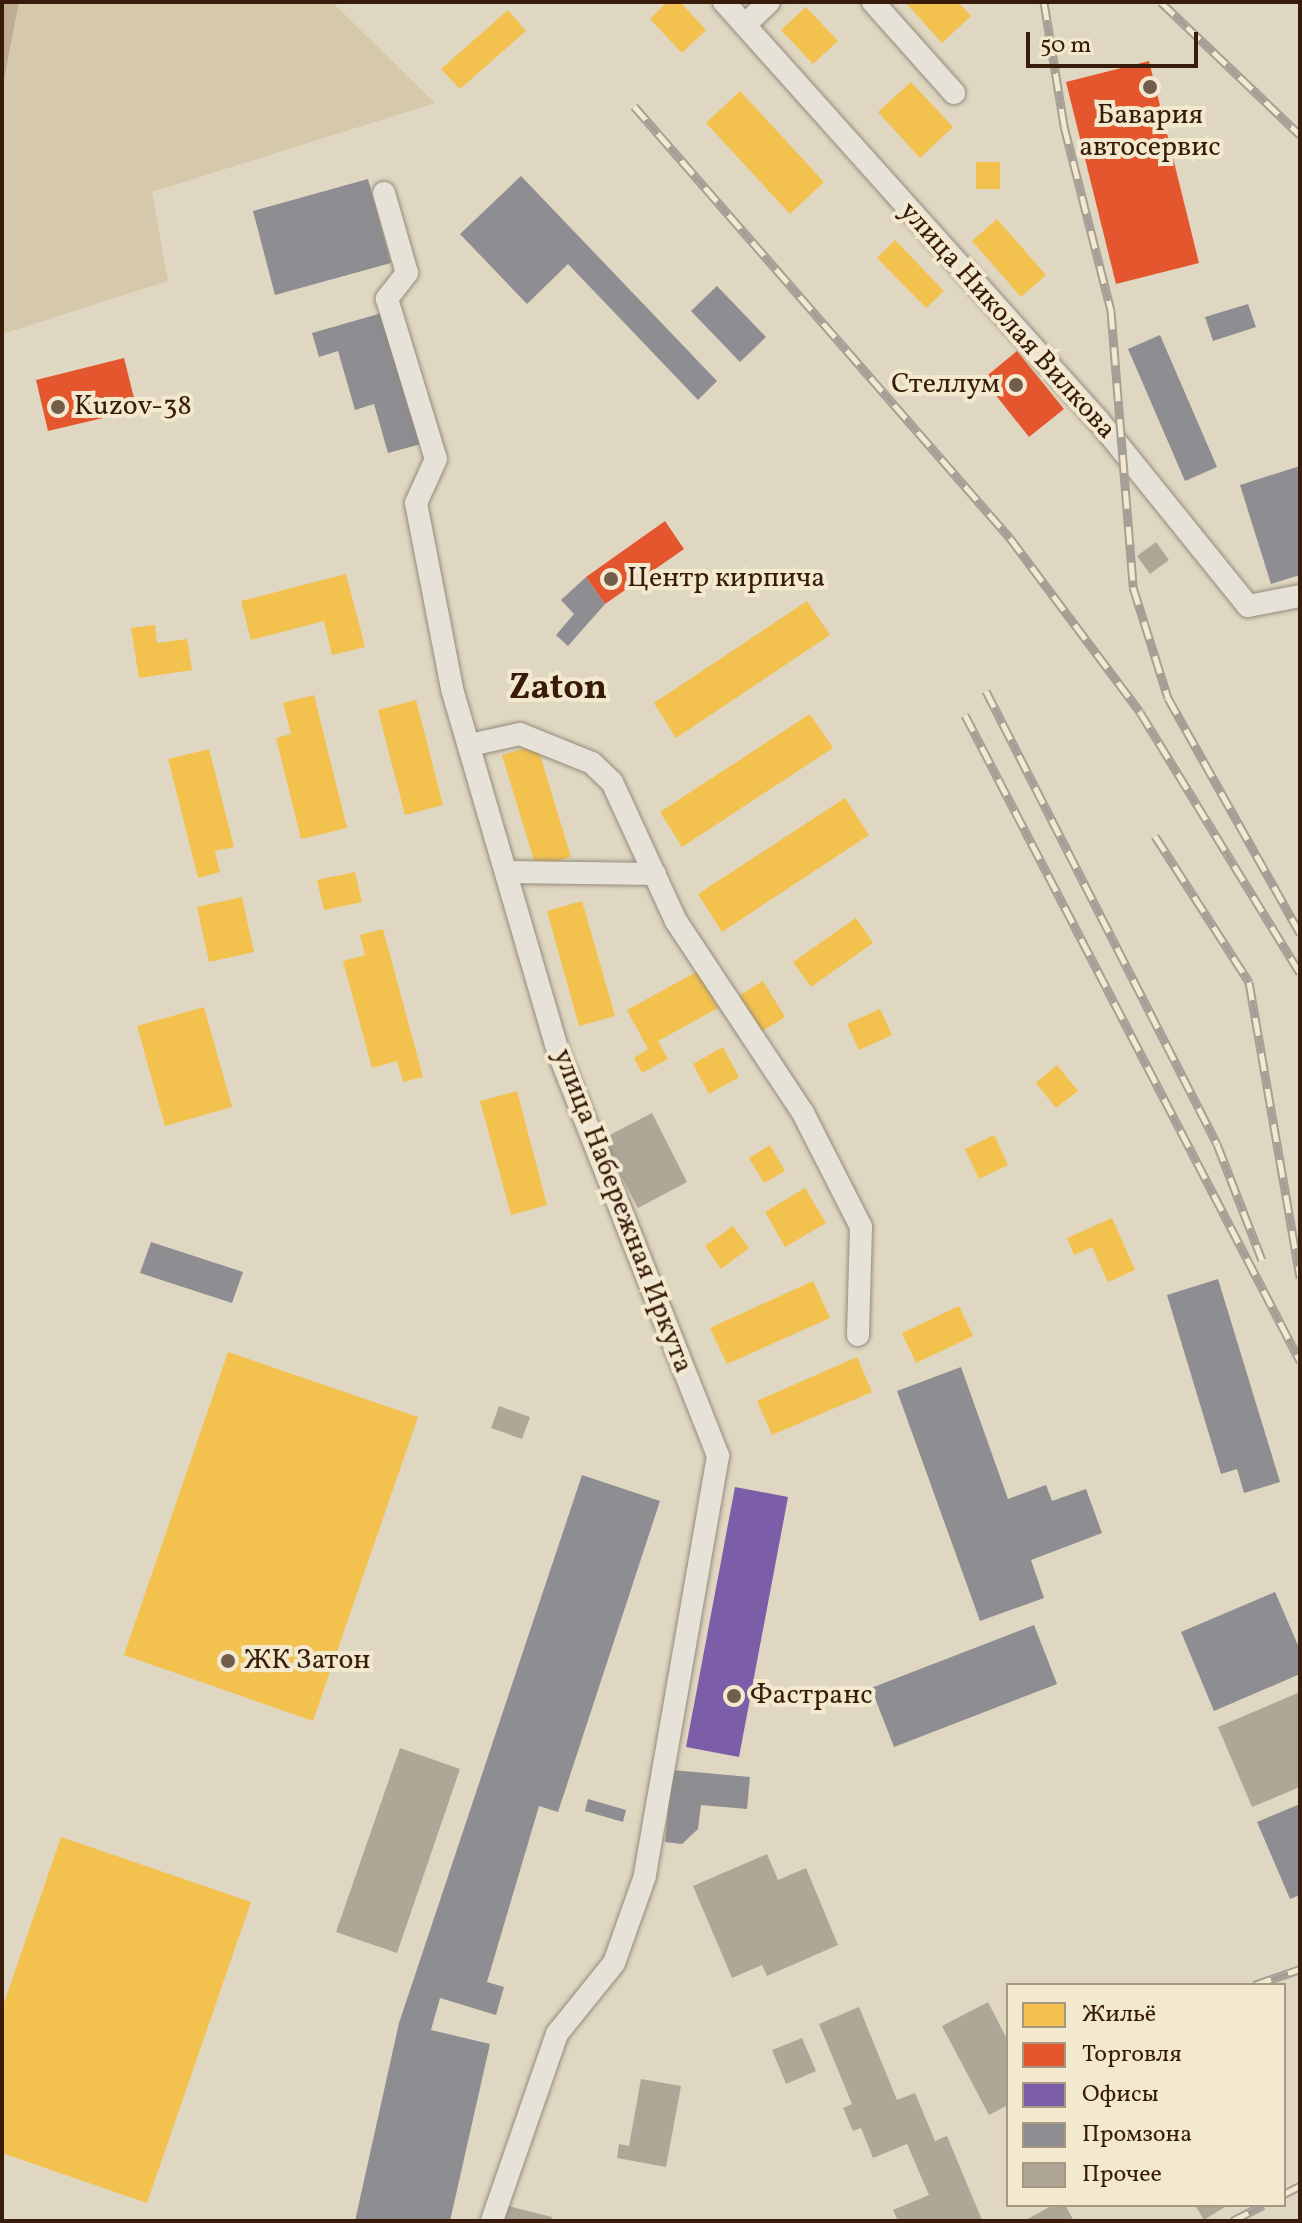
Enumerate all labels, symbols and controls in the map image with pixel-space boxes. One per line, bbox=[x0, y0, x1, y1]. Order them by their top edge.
scale bar bbox=[1030, 16, 1202, 66]
text: 50 m bbox=[1040, 29, 1092, 63]
marker: Бавария автосервис bbox=[1141, 78, 1159, 96]
place label: Бавария автосервис bbox=[1079, 99, 1221, 165]
street label: улица Николая Вилкова bbox=[892, 195, 1122, 447]
place label: Стеллум bbox=[891, 368, 1000, 402]
marker: Стеллум bbox=[1007, 376, 1025, 394]
place label: Kuzov-38 bbox=[74, 390, 192, 424]
marker: Kuzov-38 bbox=[49, 398, 67, 416]
place label: Центр кирпича bbox=[627, 562, 825, 596]
marker: Центр кирпича bbox=[602, 570, 620, 588]
district label: Zaton bbox=[509, 668, 607, 712]
street label: улица Набережная Иркута bbox=[545, 1044, 699, 1378]
place label: ЖК Затон bbox=[244, 1644, 370, 1678]
marker: ЖК Затон bbox=[219, 1652, 237, 1670]
place label: Фастранс bbox=[750, 1679, 873, 1713]
marker: Фастранс bbox=[725, 1687, 743, 1705]
legend bbox=[1006, 1983, 1286, 2207]
text: Жильё bbox=[1082, 1998, 1156, 2032]
text: Торговля bbox=[1082, 2038, 1182, 2072]
text: Офисы bbox=[1082, 2078, 1159, 2112]
text: Промзона bbox=[1082, 2118, 1192, 2152]
text: Прочее bbox=[1082, 2158, 1162, 2192]

